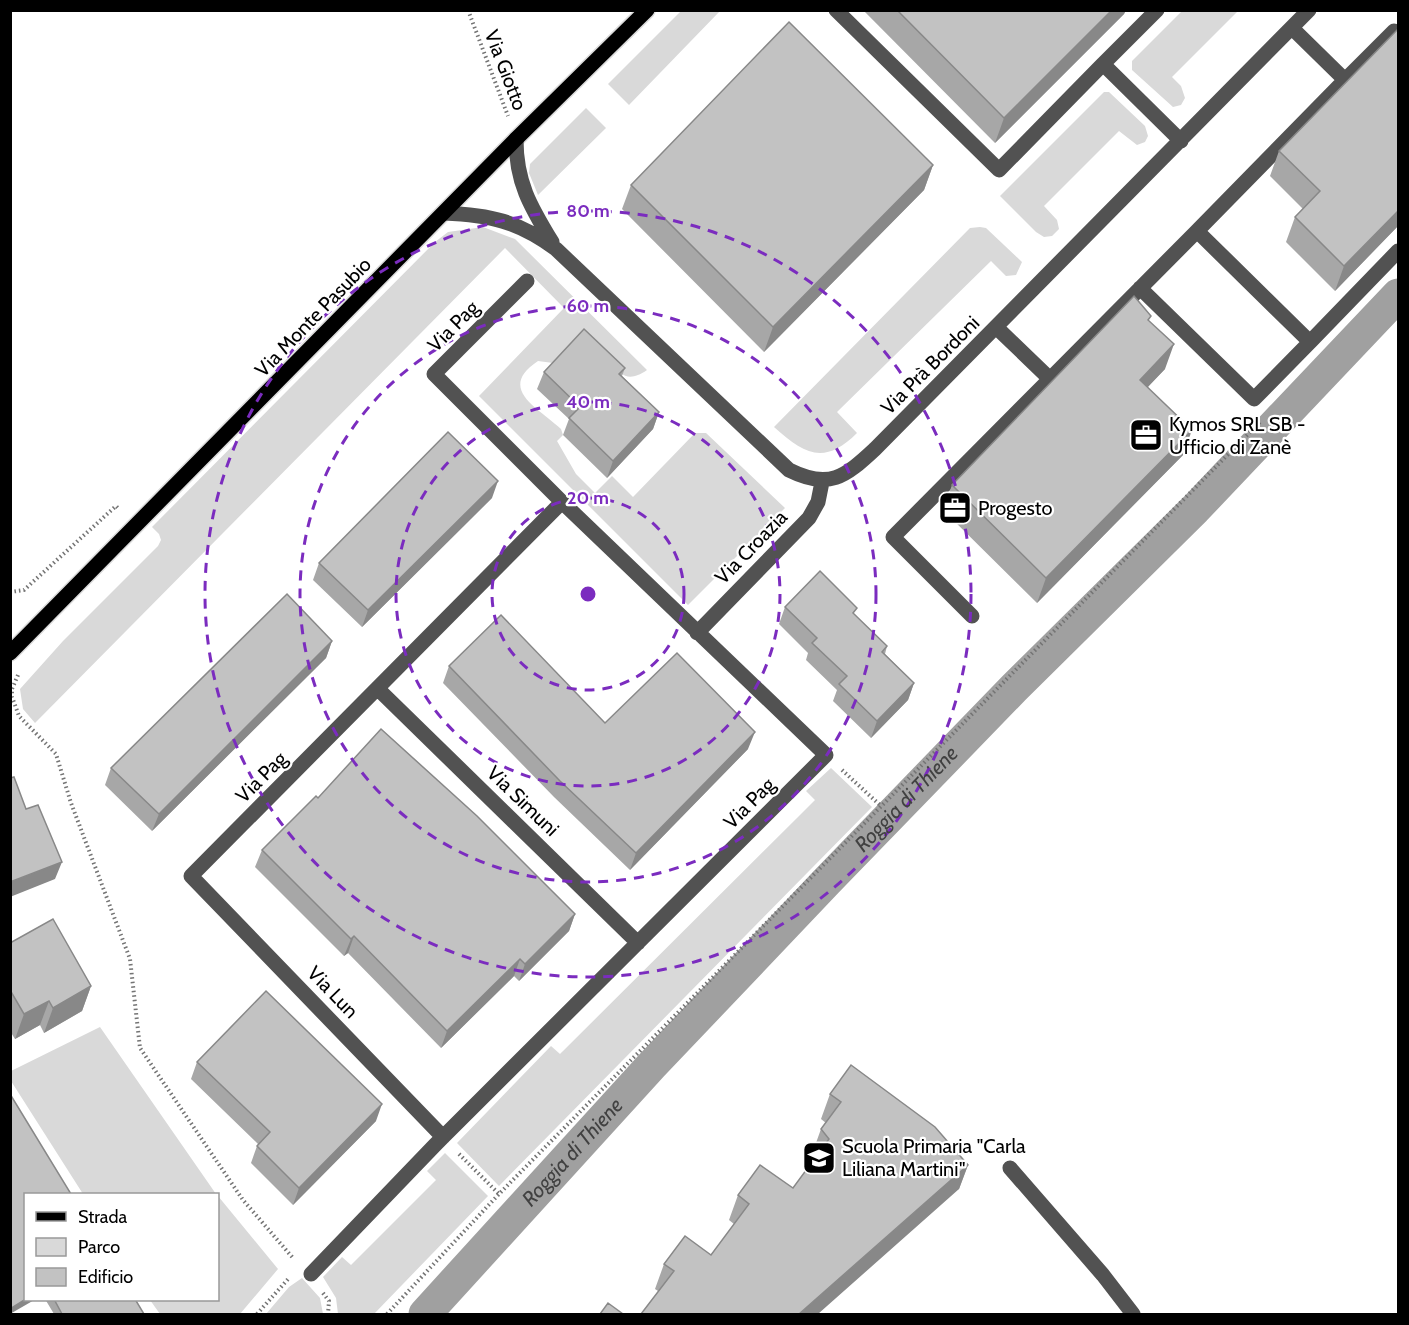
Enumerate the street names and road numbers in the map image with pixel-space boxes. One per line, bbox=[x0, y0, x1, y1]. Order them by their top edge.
street label: Via Giotto bbox=[480, 26, 532, 114]
street label: Via Monte Pasubio bbox=[250, 252, 376, 382]
street label: Via Pag bbox=[423, 295, 484, 356]
street label: Via Prà Bordoni bbox=[876, 311, 984, 419]
street label: Via Croazia bbox=[710, 505, 792, 589]
street label: Via Pag bbox=[231, 746, 292, 807]
street label: Via Simuni bbox=[482, 761, 564, 841]
street label: Via Pag bbox=[719, 772, 780, 833]
street label: Via Lun bbox=[302, 961, 364, 1023]

